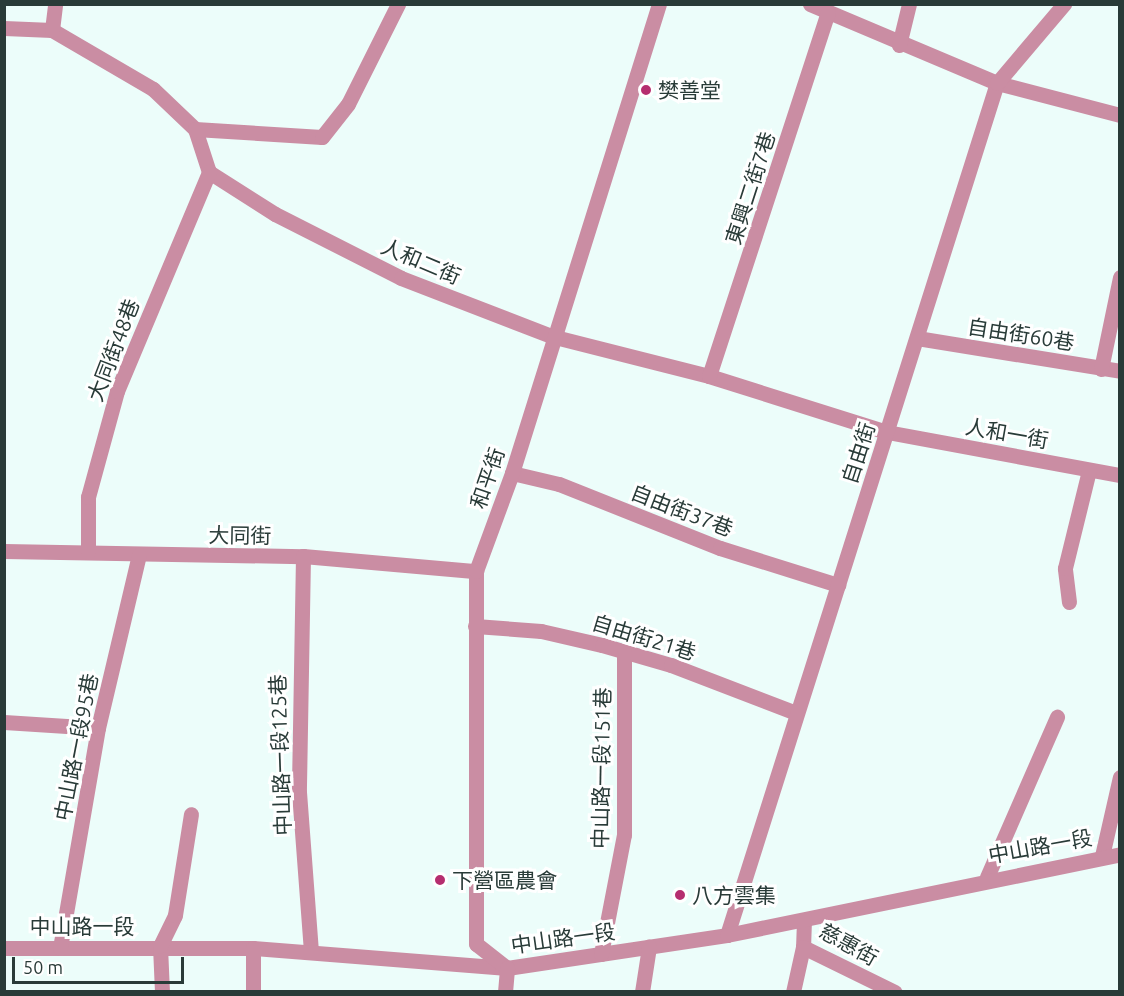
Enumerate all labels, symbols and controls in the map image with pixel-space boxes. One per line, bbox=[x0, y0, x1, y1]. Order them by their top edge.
place label: 樊善堂 bbox=[658, 77, 721, 103]
marker: 樊善堂 bbox=[639, 83, 653, 97]
street label: 東興二街7巷 bbox=[720, 129, 780, 247]
street label: 人和二街 bbox=[377, 233, 465, 289]
street label: 大同街48巷 bbox=[82, 295, 144, 405]
street label: 自由街60巷 bbox=[966, 313, 1076, 355]
street label: 人和一街 bbox=[963, 413, 1051, 453]
street label: 自由街 bbox=[836, 419, 880, 487]
street label: 和平街 bbox=[465, 444, 509, 512]
street label: 自由街37巷 bbox=[627, 479, 737, 541]
street label: 大同街 bbox=[208, 522, 272, 548]
street label: 自由街21巷 bbox=[589, 609, 699, 665]
street label: 中山路一段95巷 bbox=[49, 671, 103, 823]
street label: 中山路一段125巷 bbox=[265, 674, 295, 836]
street label: 中山路一段151巷 bbox=[587, 687, 615, 849]
street label: 中山路一段 bbox=[986, 824, 1094, 868]
place label: 下營區農會 bbox=[452, 867, 557, 893]
marker: 下營區農會 bbox=[433, 873, 447, 887]
place label: 八方雲集 bbox=[692, 882, 776, 908]
marker: 八方雲集 bbox=[673, 888, 687, 902]
street label: 中山路一段 bbox=[30, 913, 134, 939]
street label: 中山路一段 bbox=[509, 918, 617, 958]
street label: 慈惠街 bbox=[815, 918, 883, 970]
scale bar bbox=[15, 945, 188, 983]
text: 50 m bbox=[23, 957, 63, 977]

